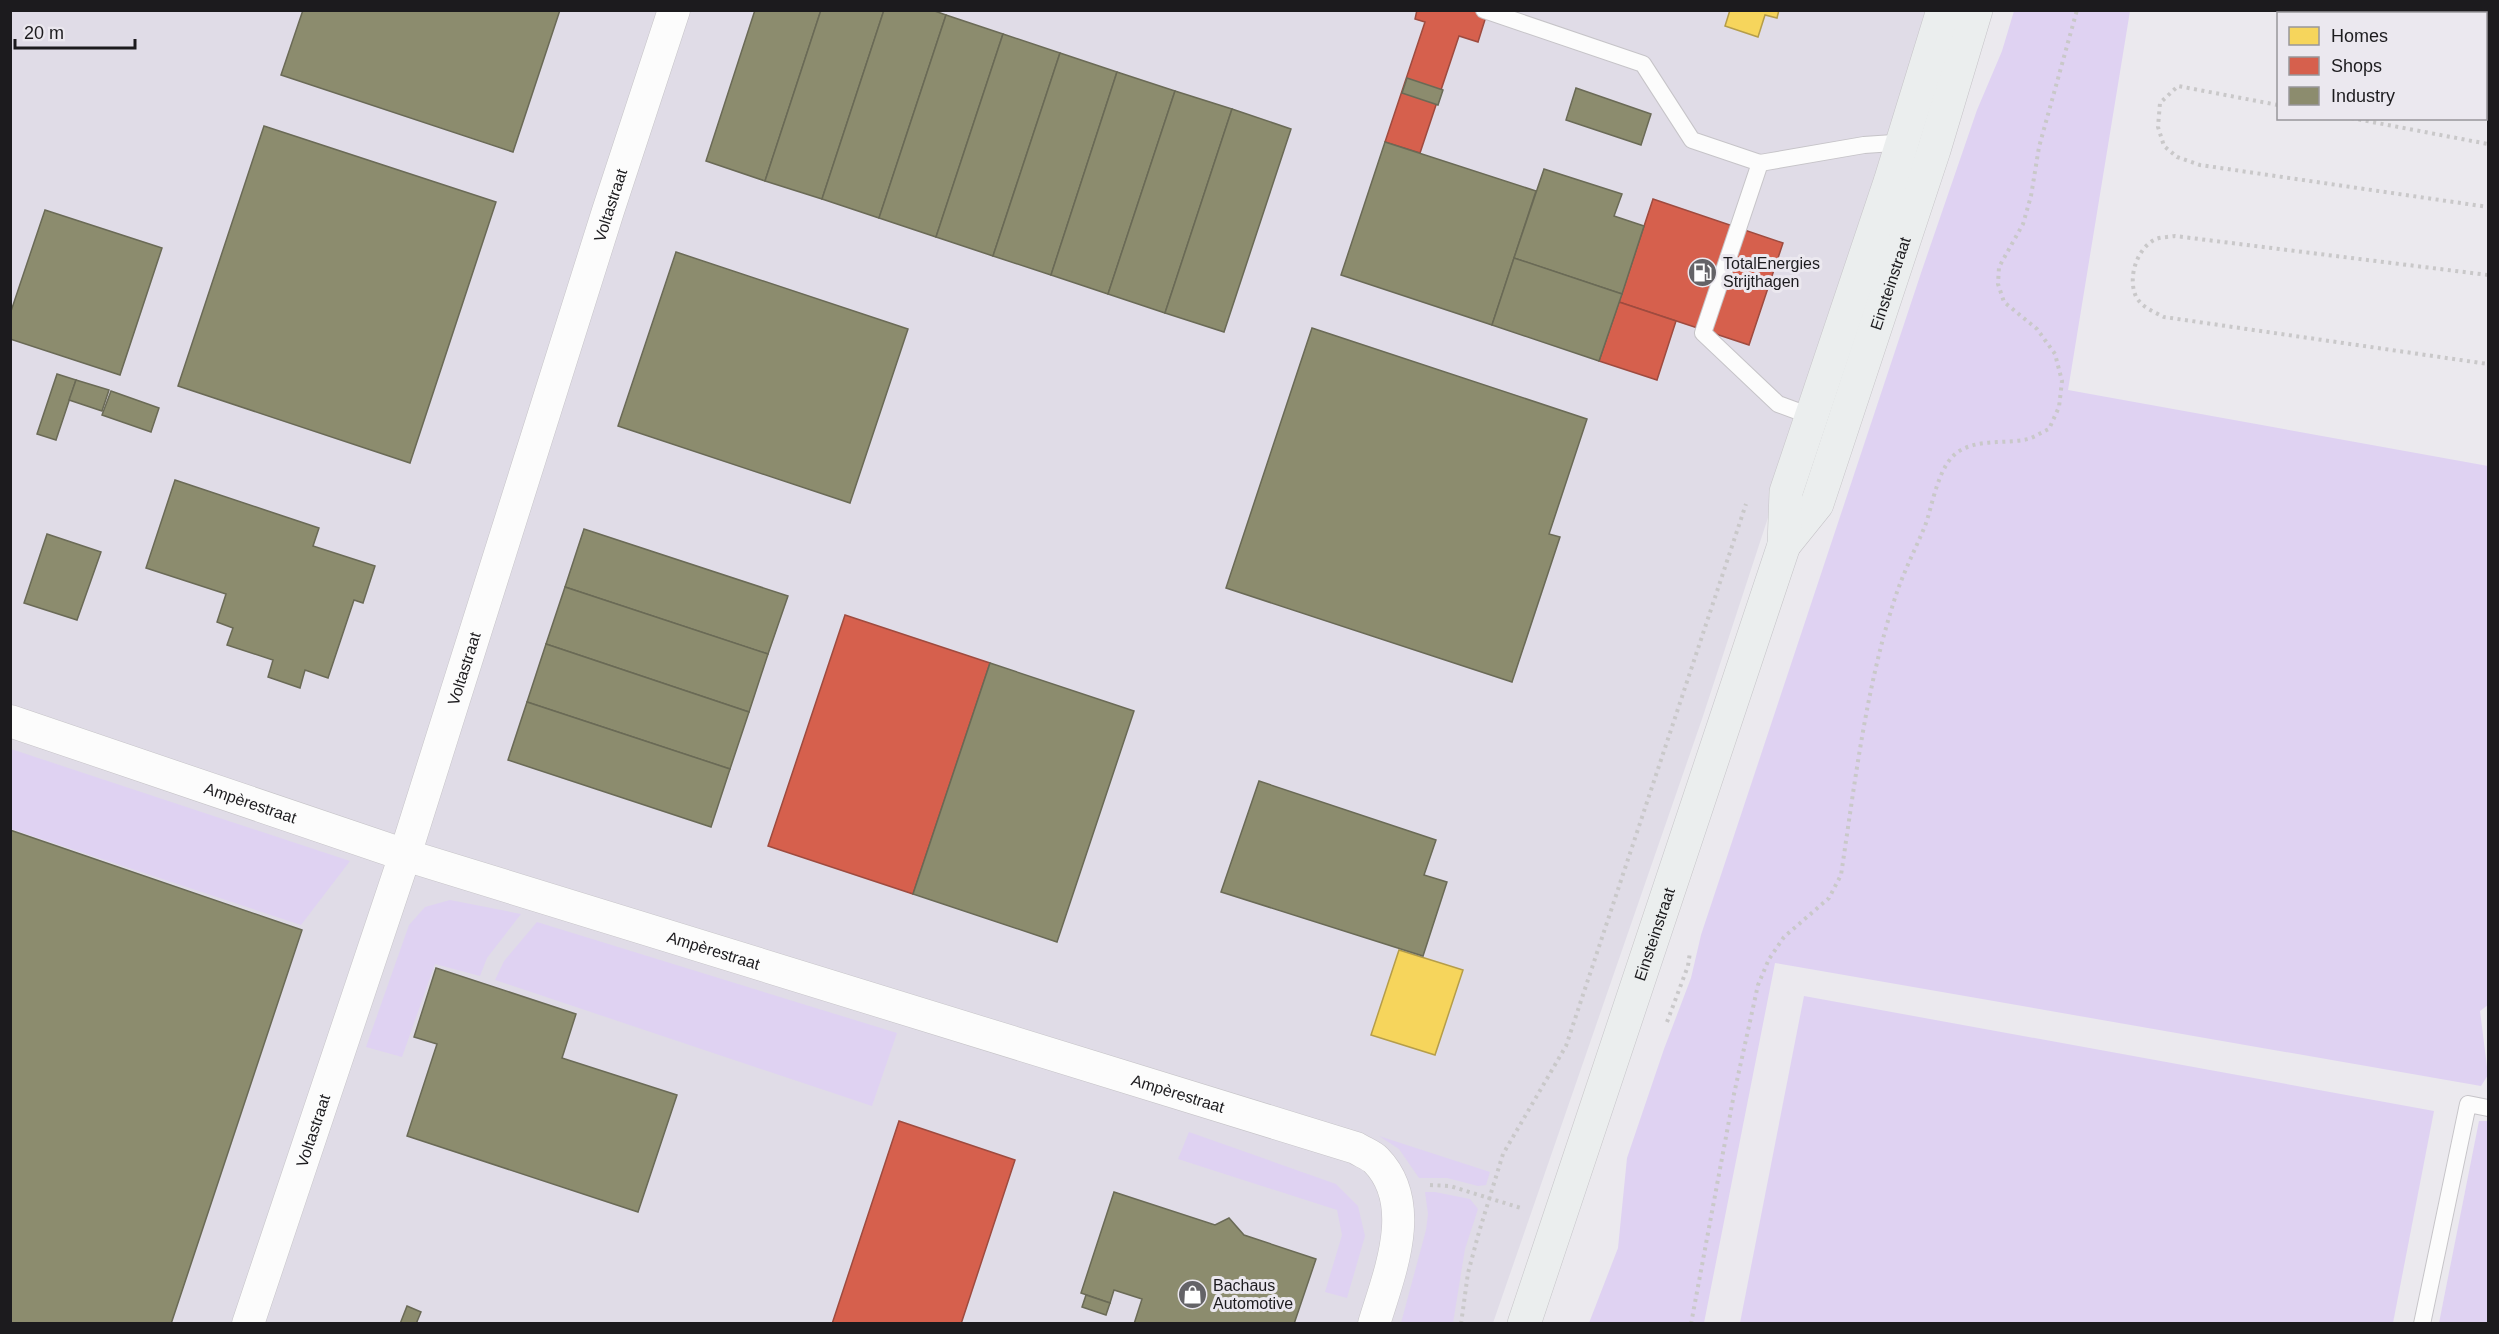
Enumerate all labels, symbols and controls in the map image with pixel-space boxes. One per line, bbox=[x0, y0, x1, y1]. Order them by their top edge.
scale bar bbox=[15, 12, 135, 50]
legend bbox=[2277, 12, 2487, 120]
text: 20 m bbox=[24, 23, 64, 43]
text: Homes bbox=[2331, 26, 2388, 46]
text: Shops bbox=[2331, 56, 2382, 76]
text: Industry bbox=[2331, 86, 2395, 106]
street label: Voltastraat bbox=[590, 166, 630, 244]
street label: Einsteinstraat bbox=[1867, 234, 1913, 332]
place label: TotalEnergies Strijthagen bbox=[1723, 255, 1820, 290]
fuel station icon: TotalEnergies Strijthagen bbox=[1686, 256, 1718, 288]
street label: Voltastraat bbox=[444, 629, 483, 707]
street label: Ampèrestraat bbox=[202, 779, 299, 826]
street label: Einsteinstraat bbox=[1631, 885, 1678, 983]
street label: Ampèrestraat bbox=[665, 928, 763, 973]
street label: Ampèrestraat bbox=[1130, 1071, 1227, 1116]
street label: Voltastraat bbox=[293, 1091, 333, 1169]
place label: Bachaus Automotive bbox=[1213, 1277, 1293, 1312]
shop icon: Bachaus Automotive bbox=[1176, 1278, 1208, 1310]

